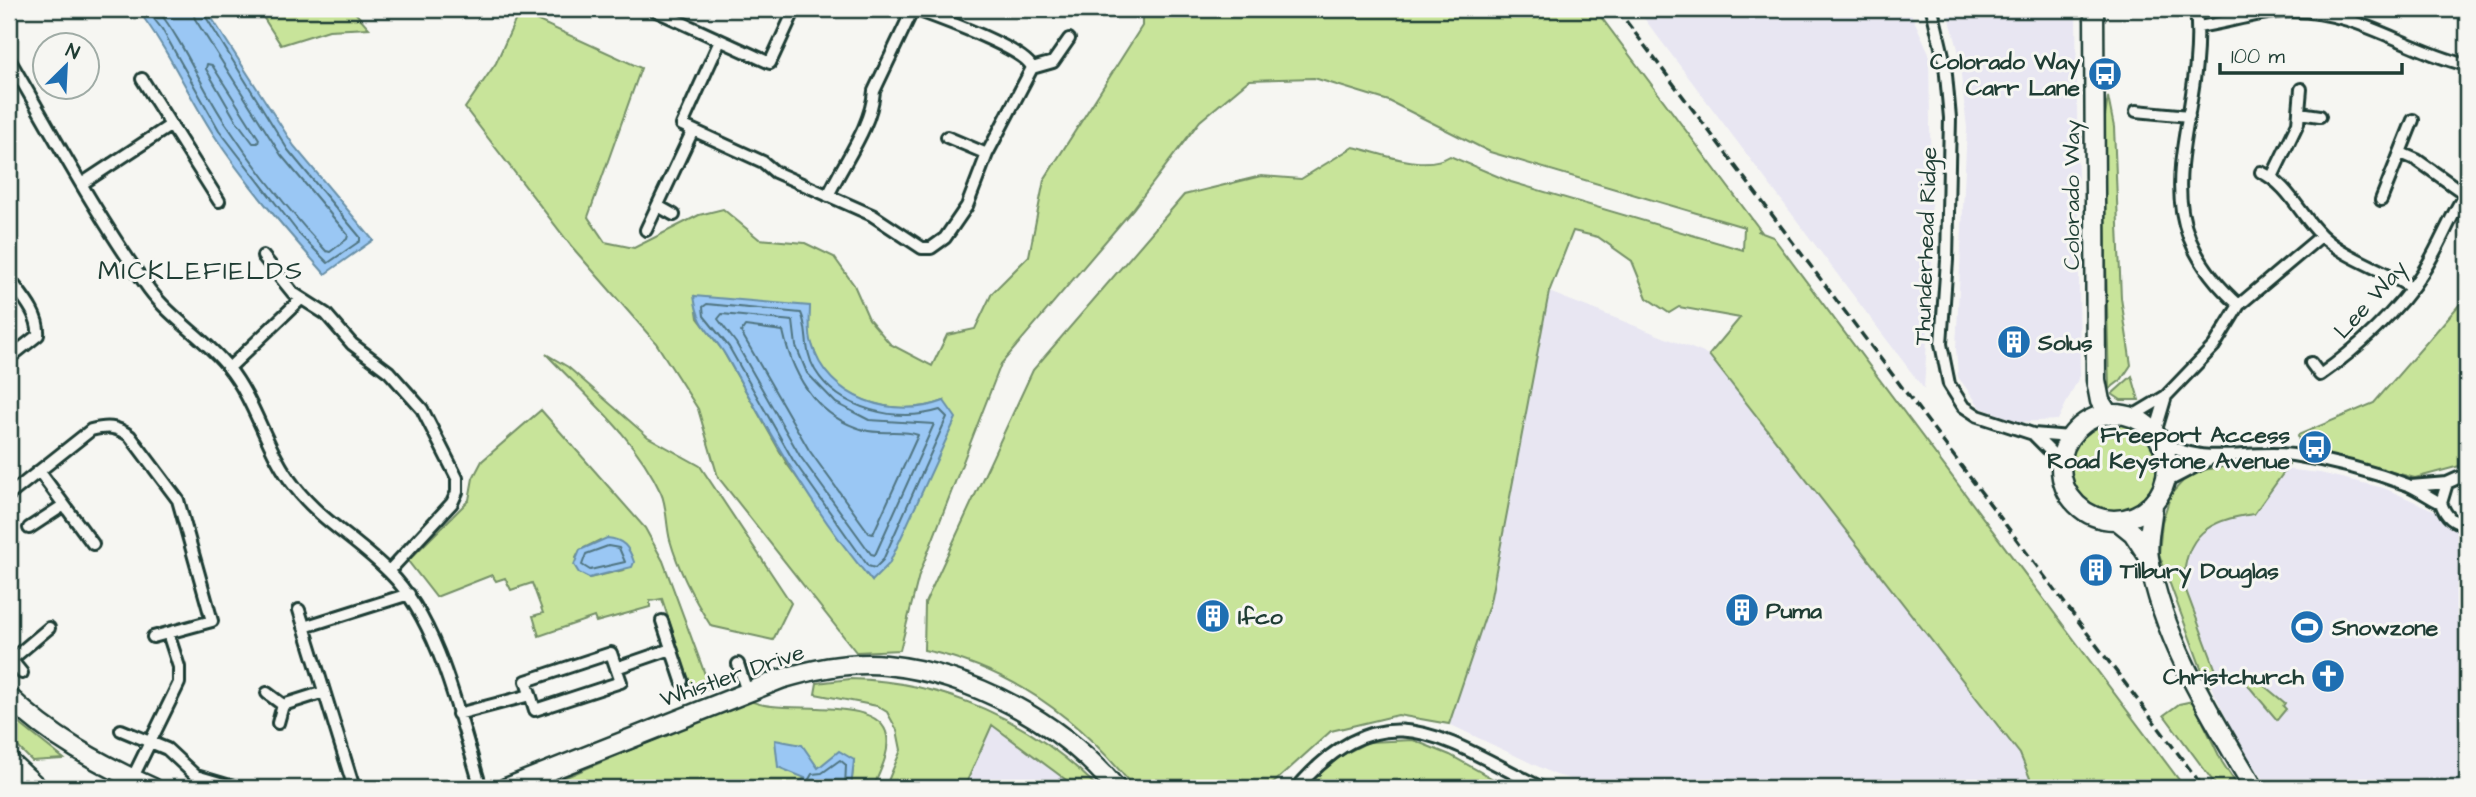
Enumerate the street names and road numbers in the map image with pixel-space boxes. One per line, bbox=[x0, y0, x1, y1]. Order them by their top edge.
street label: Colorado Way bbox=[2056, 120, 2089, 270]
street label: Thunderhead Ridge bbox=[1907, 146, 1946, 346]
street label: Lee Way bbox=[2327, 253, 2416, 347]
street label: Whistler Drive bbox=[656, 636, 809, 716]

